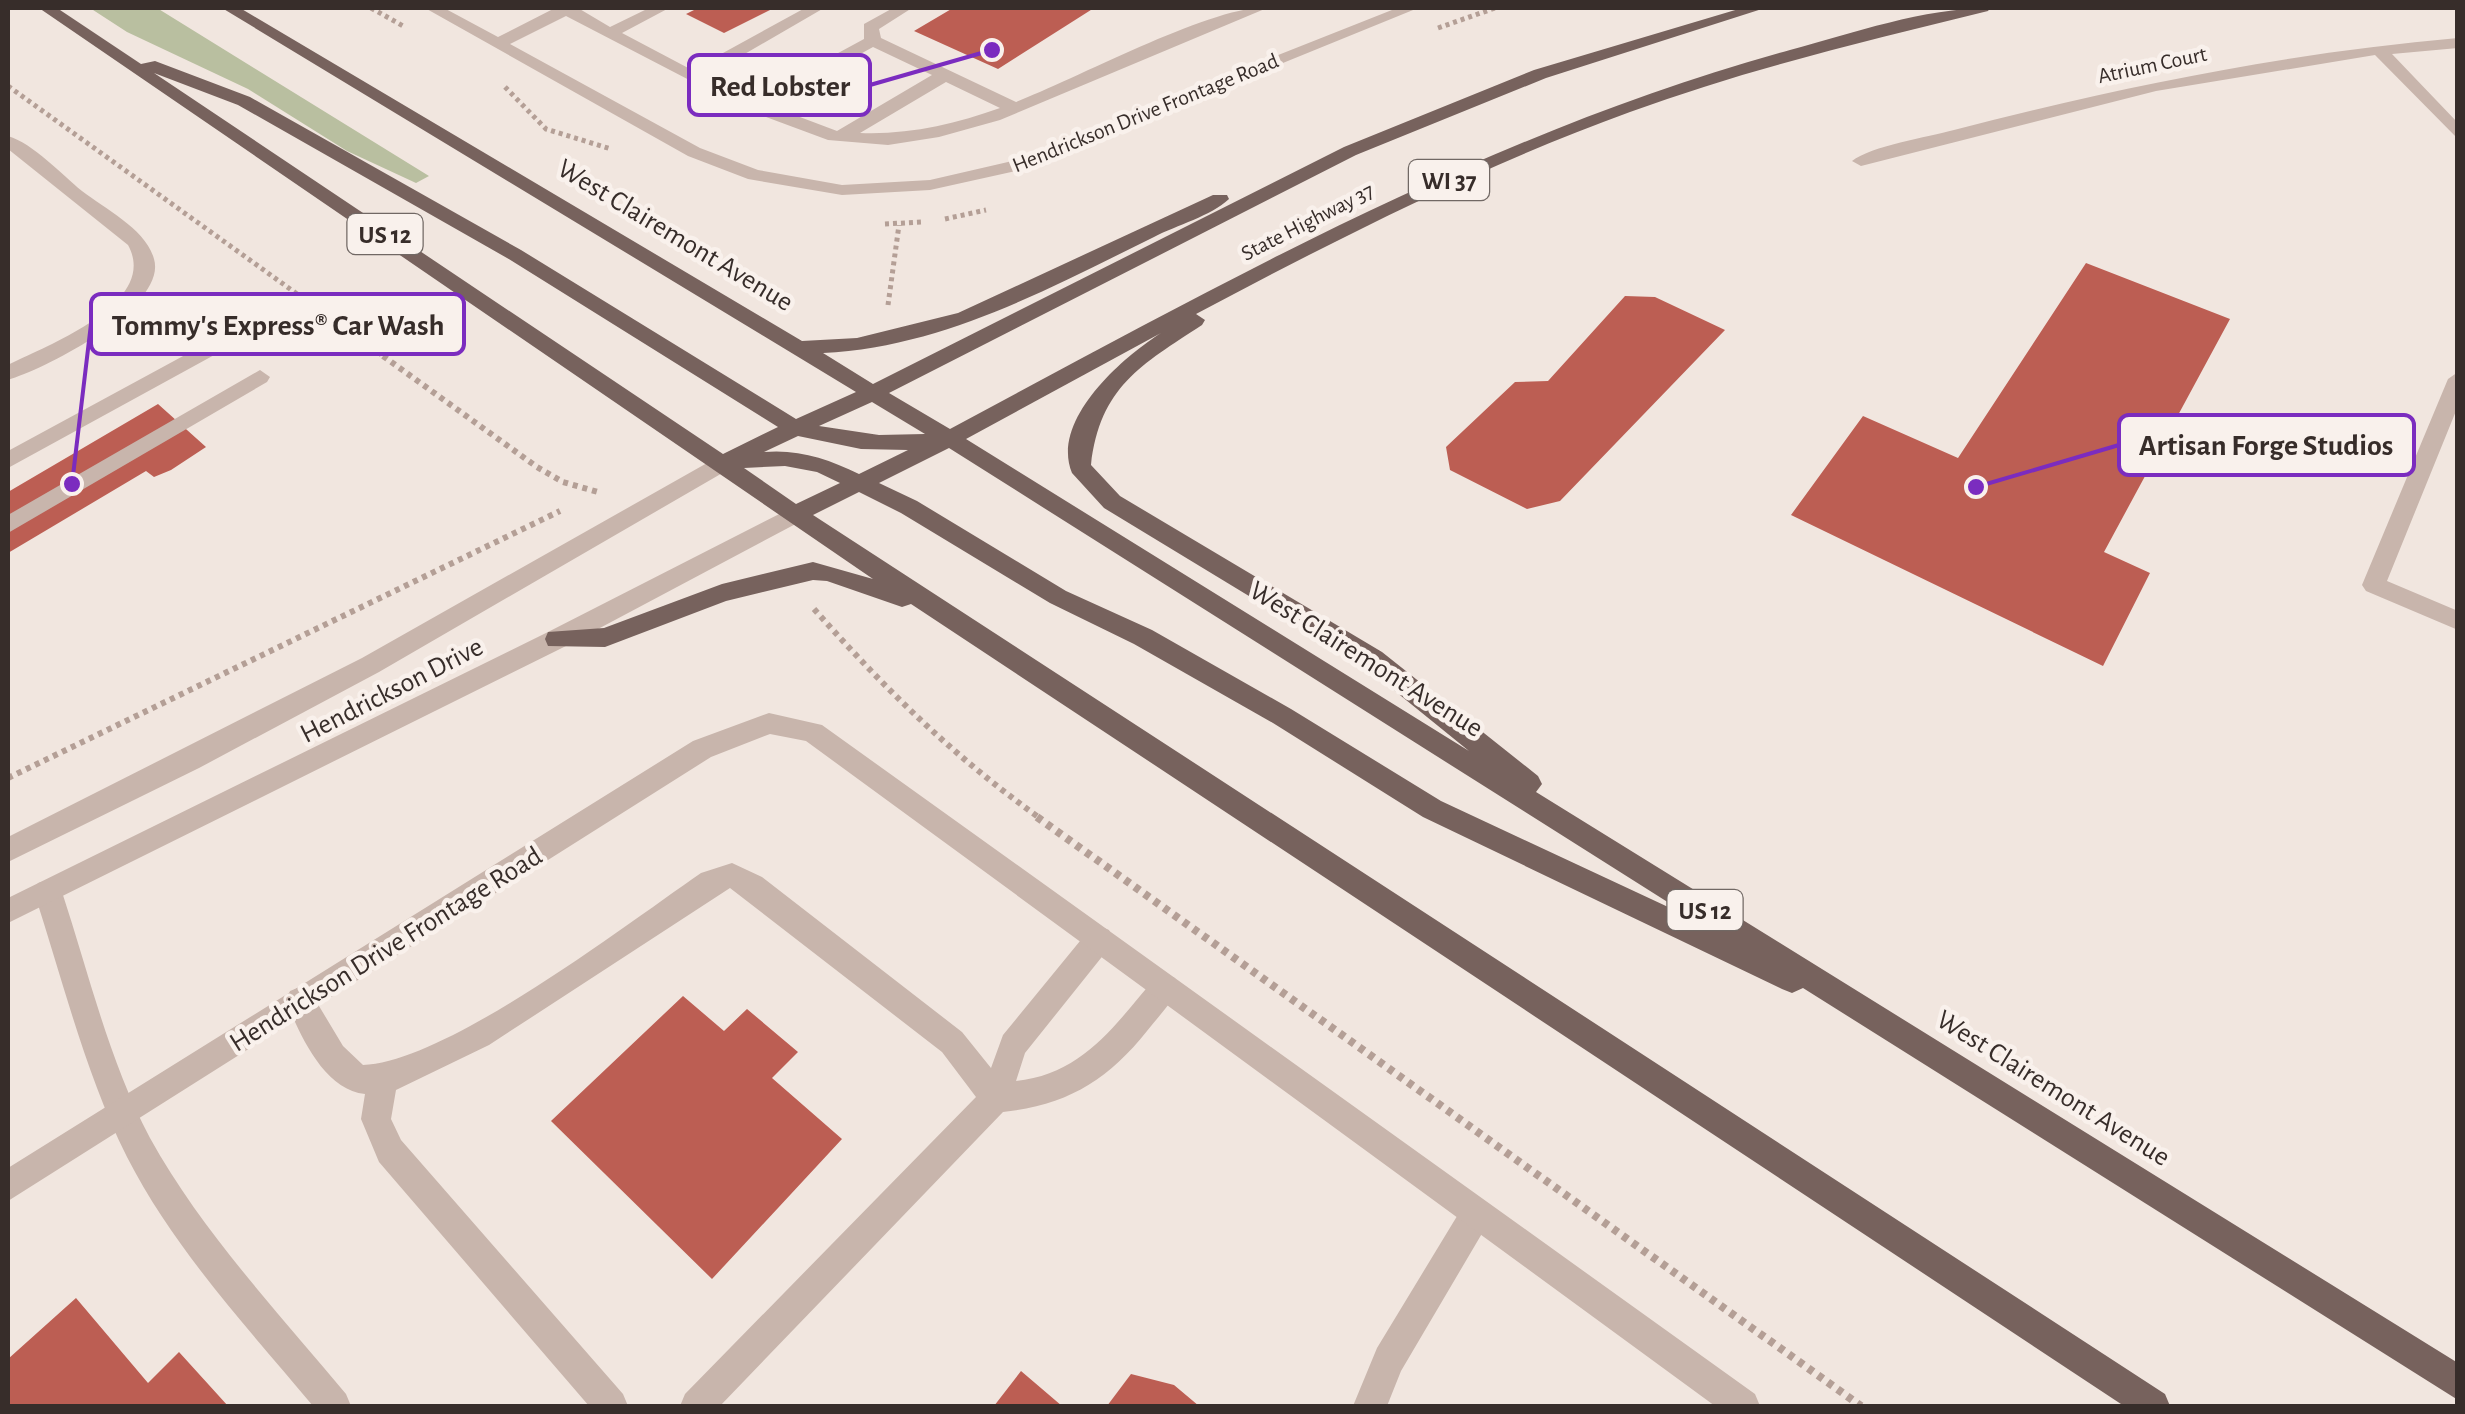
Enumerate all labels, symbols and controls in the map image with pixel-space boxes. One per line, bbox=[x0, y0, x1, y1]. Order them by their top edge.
street label: Atrium Court bbox=[2096, 43, 2209, 87]
street label: Hendrickson Drive Frontage Road bbox=[1009, 49, 1281, 176]
callout: Red Lobster bbox=[689, 55, 870, 115]
text: Red Lobster bbox=[710, 72, 851, 102]
street label: West Clairemont Avenue bbox=[552, 154, 798, 317]
road number: WI 37 bbox=[1409, 160, 1489, 200]
street label: State Highway 37 bbox=[1238, 179, 1377, 265]
road number: US 12 bbox=[348, 214, 422, 254]
callout: Tommy's Express® Car Wash bbox=[91, 294, 464, 354]
text: Tommy's Express® Car Wash bbox=[111, 311, 445, 341]
callout: Artisan Forge Studios bbox=[2119, 415, 2414, 475]
text: Artisan Forge Studios bbox=[2139, 431, 2393, 461]
street label: West Clairemont Avenue bbox=[1244, 576, 1488, 743]
street label: Hendrickson Drive bbox=[296, 633, 488, 749]
street label: Hendrickson Drive Frontage Road bbox=[225, 842, 547, 1058]
road number: US 12 bbox=[1668, 890, 1742, 930]
street label: West Clairemont Avenue bbox=[1931, 1005, 2175, 1172]

